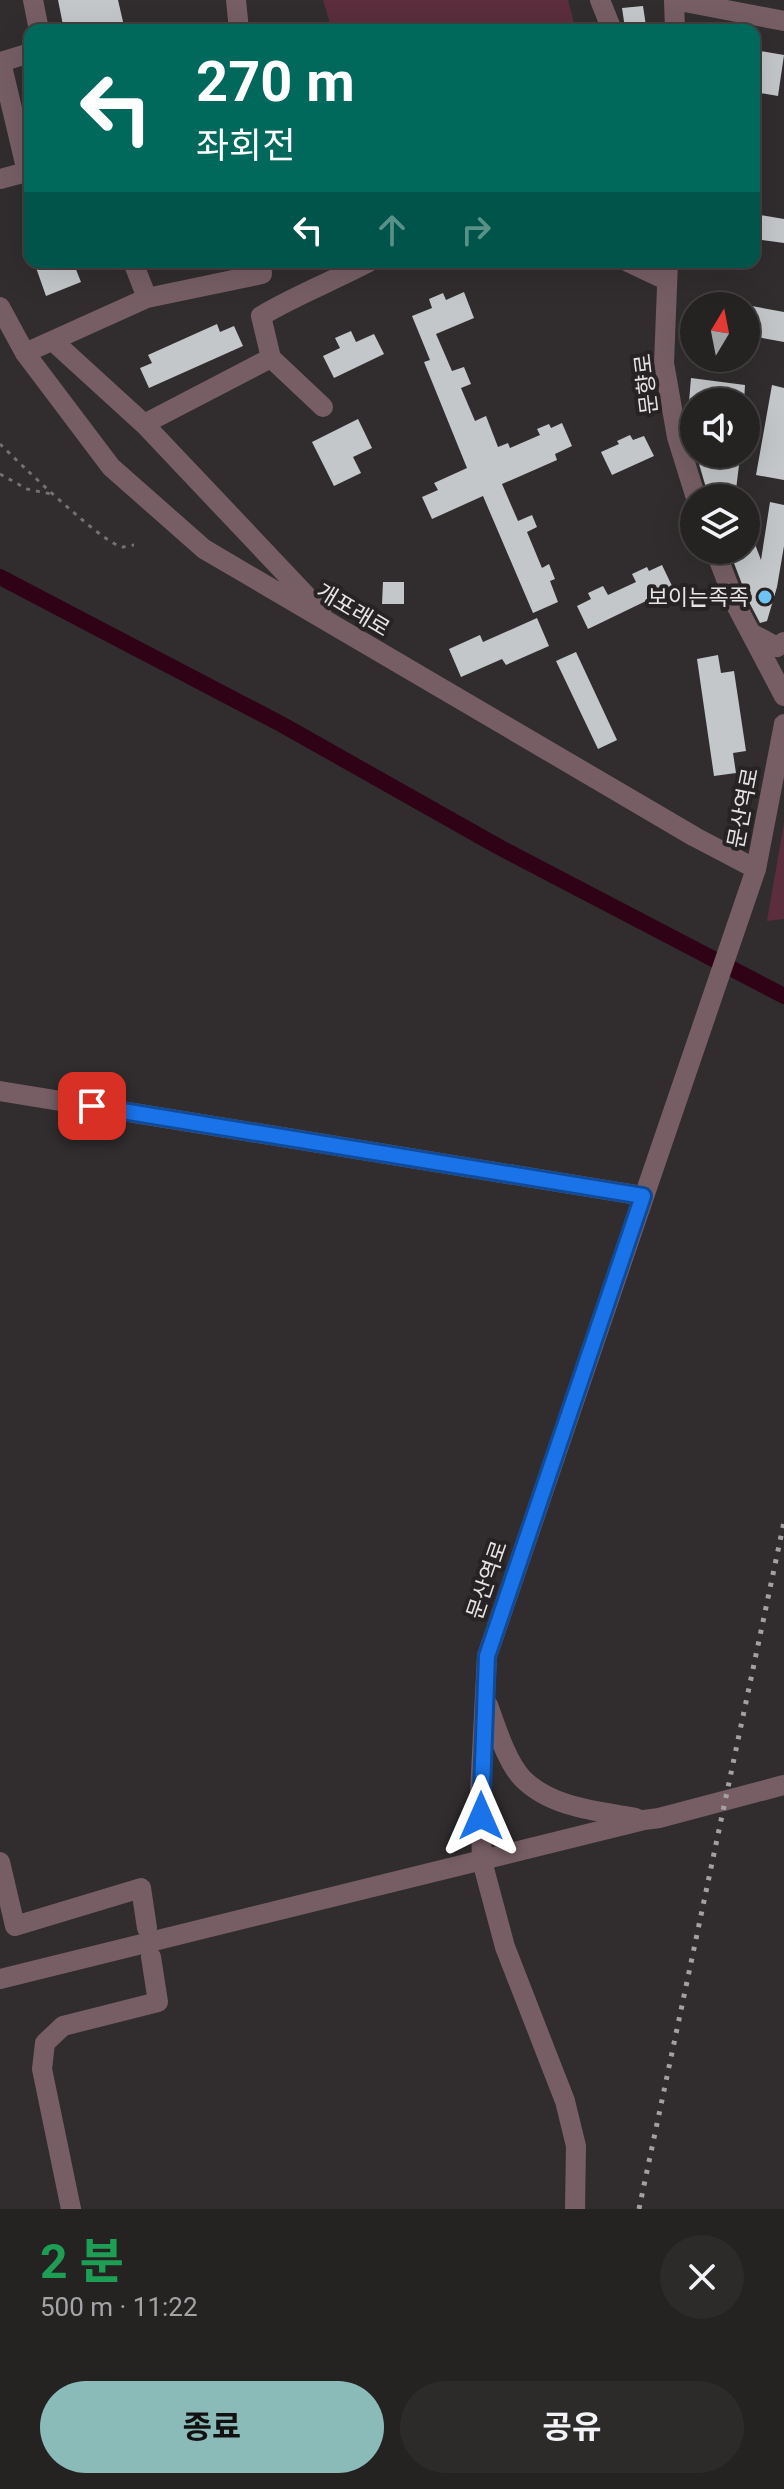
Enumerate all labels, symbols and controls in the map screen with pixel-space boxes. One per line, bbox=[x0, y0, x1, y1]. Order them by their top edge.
text: 270 m bbox=[196, 49, 355, 115]
icon: left bbox=[64, 56, 168, 160]
text: 좌회전 bbox=[196, 125, 295, 167]
icon: left bbox=[286, 208, 330, 252]
icon: ahead bbox=[370, 208, 414, 252]
icon: right bbox=[454, 208, 498, 252]
north arrow bbox=[680, 292, 760, 372]
map controls bbox=[680, 292, 760, 564]
street label: 문향로 bbox=[630, 352, 662, 416]
button: sound bbox=[680, 388, 760, 468]
button: layers bbox=[680, 484, 760, 564]
street label: 개포래로 bbox=[312, 578, 394, 642]
place label: 보이는족족 bbox=[648, 585, 749, 610]
marker: 보이는족족 bbox=[756, 588, 774, 606]
street label: 문산역로 bbox=[723, 766, 763, 850]
pin bbox=[58, 1072, 126, 1140]
icon: arrive bbox=[70, 1084, 114, 1128]
street label: 문산역로 bbox=[462, 1538, 512, 1622]
position arrow bbox=[439, 1774, 523, 1858]
text: 2 분 bbox=[40, 2233, 124, 2290]
button: close bbox=[660, 2235, 744, 2319]
text: 500 m · 11:22 bbox=[40, 2292, 198, 2322]
button: 종료 bbox=[40, 2381, 384, 2473]
button: 공유 bbox=[400, 2381, 744, 2473]

